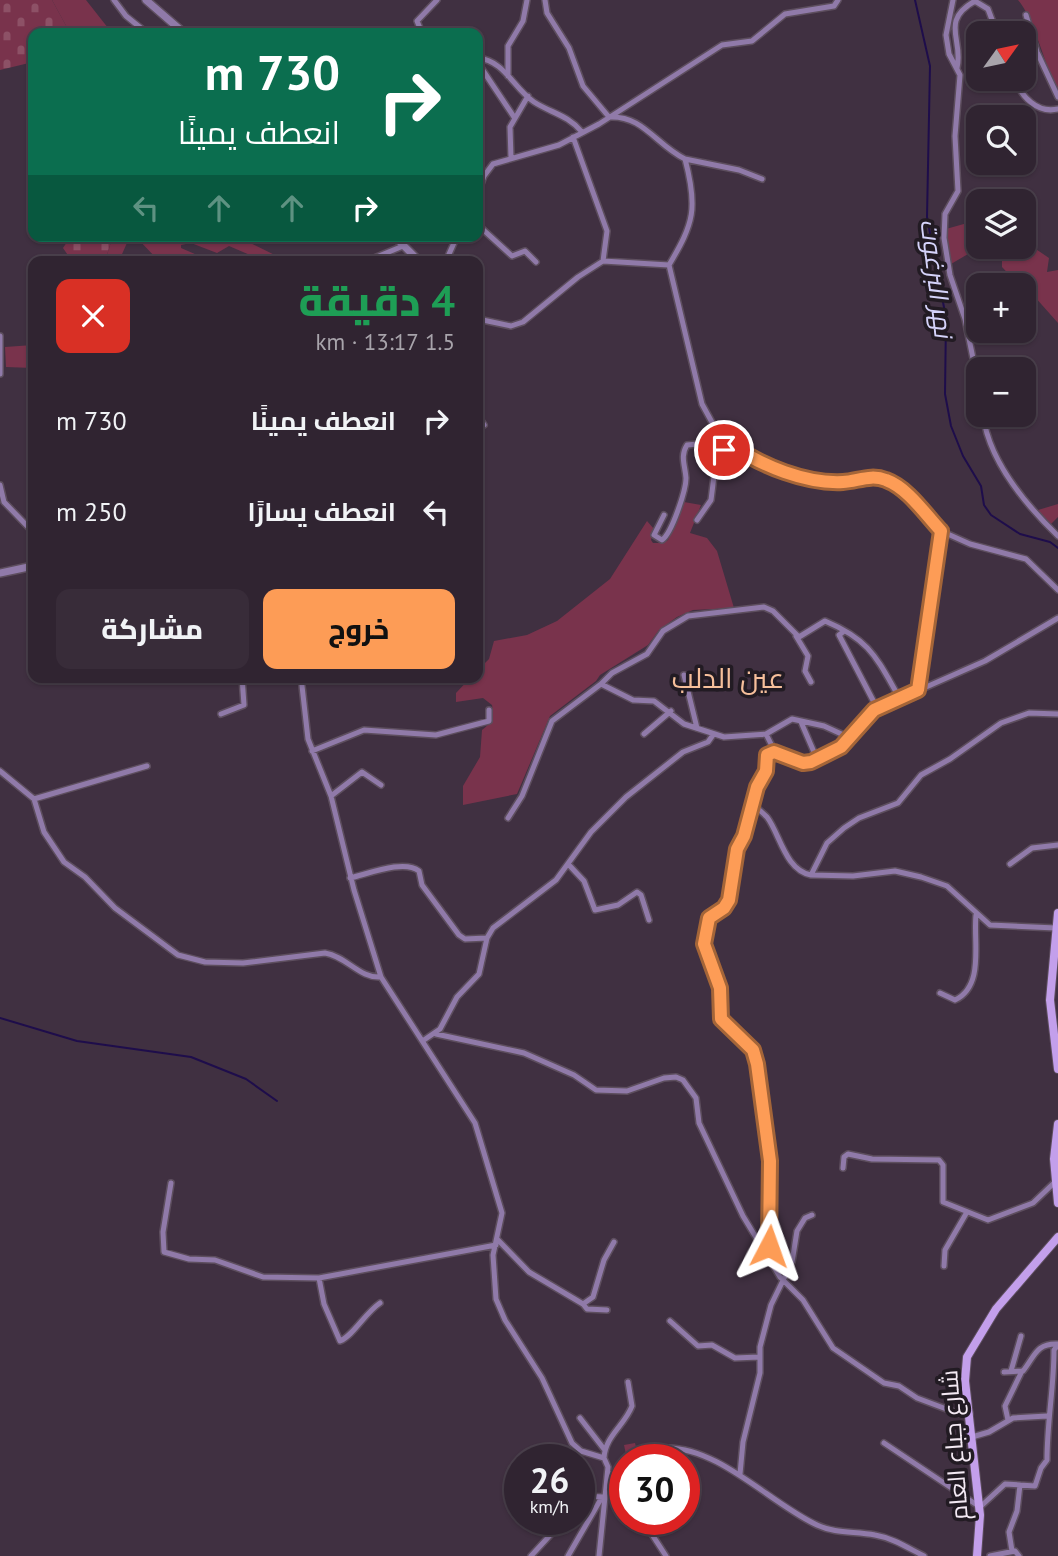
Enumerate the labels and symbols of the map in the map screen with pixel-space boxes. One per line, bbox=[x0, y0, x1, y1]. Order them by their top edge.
north arrow bbox=[966, 21, 1036, 91]
water label: نهر البرغوت bbox=[913, 217, 961, 342]
pin bbox=[694, 420, 754, 480]
district label: عين الدلب bbox=[672, 659, 784, 696]
position arrow bbox=[732, 1209, 806, 1283]
street label: شارع جباع العام bbox=[933, 1369, 976, 1521]
speed limit sign: 30 bbox=[609, 1444, 700, 1535]

